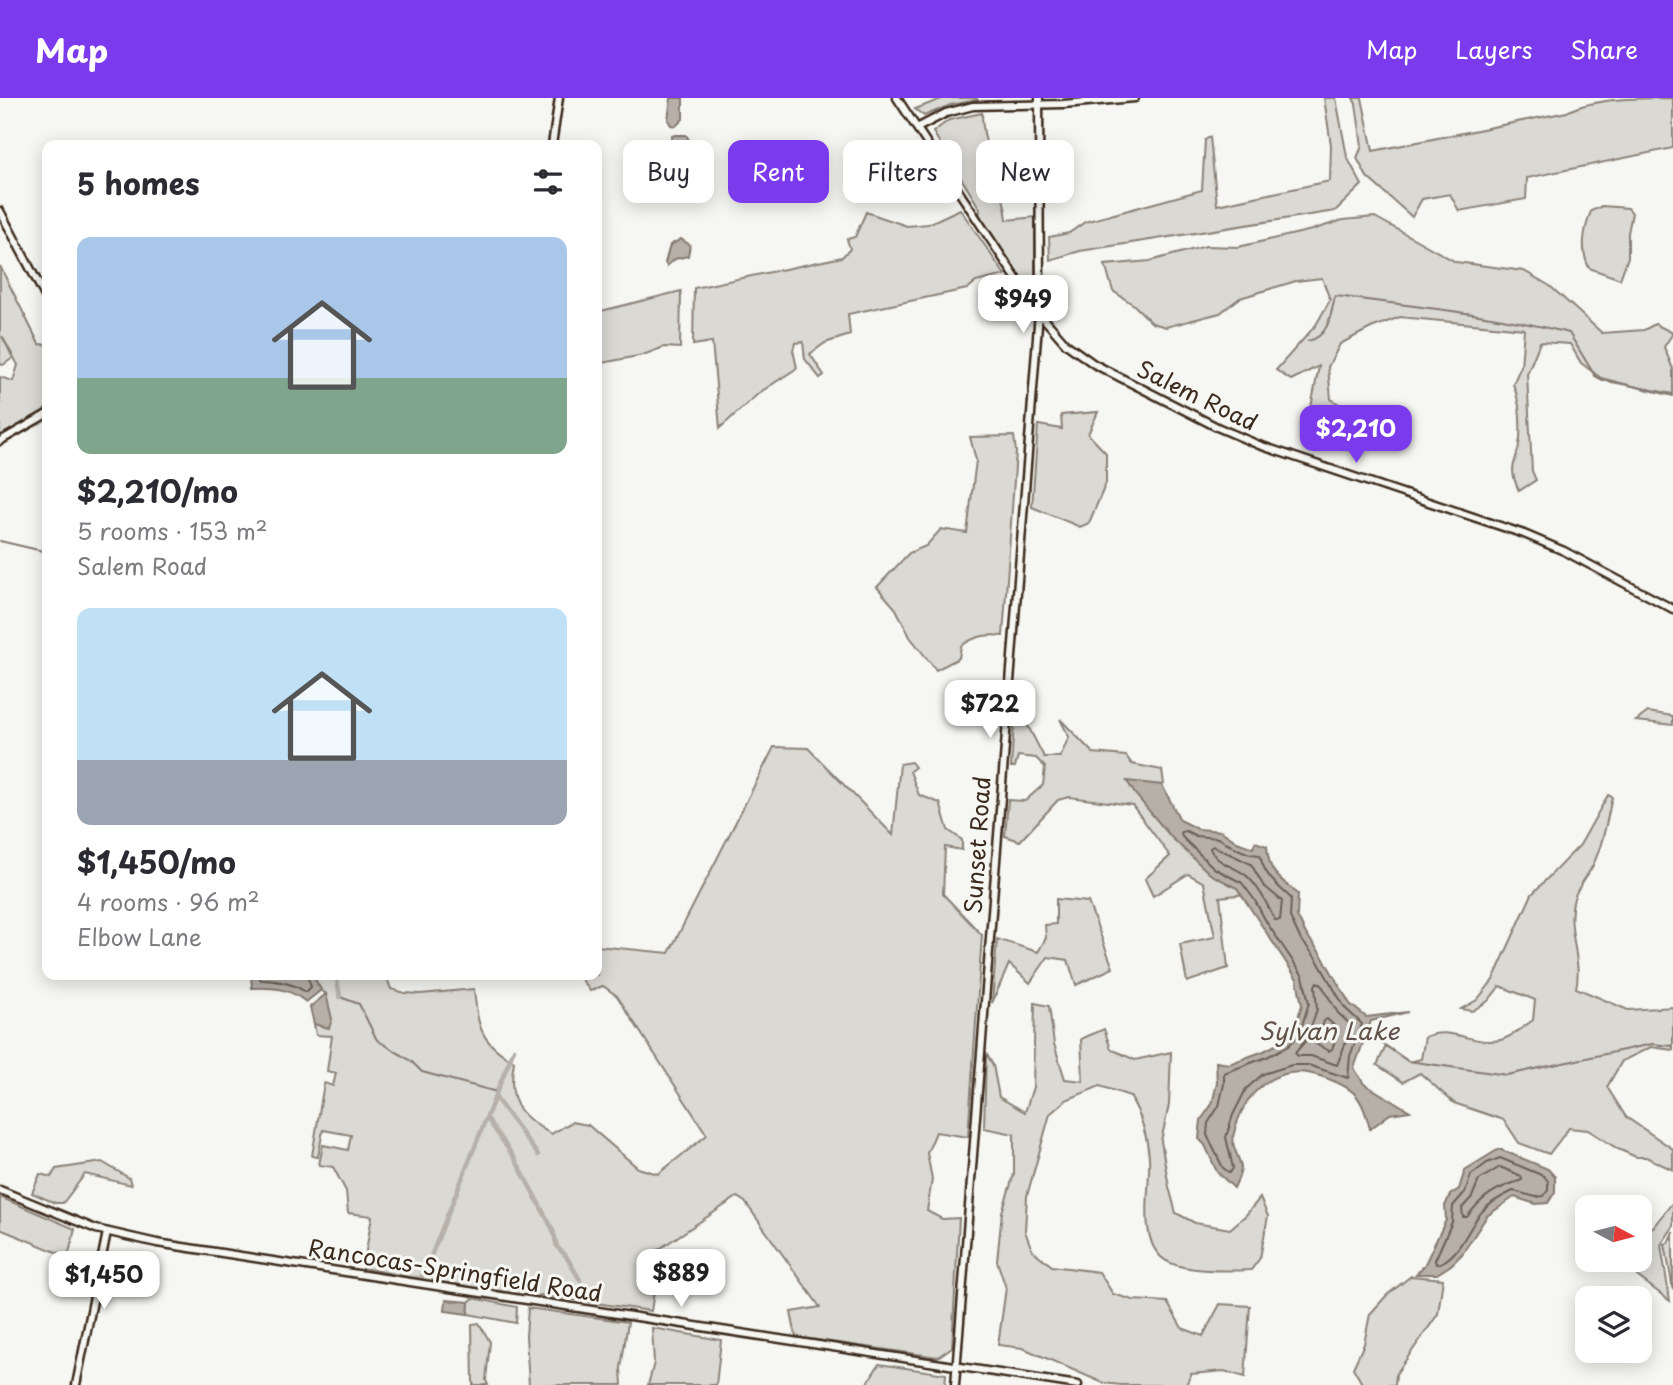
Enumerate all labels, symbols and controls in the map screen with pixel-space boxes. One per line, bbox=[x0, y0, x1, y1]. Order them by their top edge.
text: Map bbox=[35, 24, 108, 74]
text: Map bbox=[1366, 31, 1417, 67]
text: Layers bbox=[1455, 31, 1532, 67]
text: Share bbox=[1570, 31, 1638, 67]
chip: Buy bbox=[623, 140, 714, 203]
chip: Rent bbox=[728, 140, 829, 203]
chip: Filters bbox=[843, 140, 962, 203]
chip: New bbox=[976, 140, 1074, 203]
text: 5 homes bbox=[77, 160, 200, 205]
icon: filters bbox=[529, 163, 567, 201]
pin: $949 bbox=[982, 275, 1064, 335]
text: $949 bbox=[994, 280, 1052, 315]
icon: home bbox=[259, 282, 385, 408]
street label: Salem Road bbox=[1131, 350, 1264, 439]
pin: $2,210 bbox=[1299, 406, 1413, 465]
text: $2,210 bbox=[1316, 410, 1396, 445]
text: $2,210/mo bbox=[77, 468, 238, 513]
text: 5 rooms · 153 m² bbox=[77, 513, 268, 548]
text: Salem Road bbox=[77, 548, 207, 583]
icon: home bbox=[259, 653, 385, 779]
pin: $722 bbox=[949, 680, 1031, 740]
text: $722 bbox=[961, 685, 1020, 720]
street label: Sunset Road bbox=[954, 775, 999, 915]
text: $1,450/mo bbox=[77, 839, 236, 884]
text: 4 rooms · 96 m² bbox=[77, 884, 260, 919]
text: Elbow Lane bbox=[77, 919, 202, 954]
water label: Sylvan Lake bbox=[1259, 1012, 1400, 1048]
north arrow bbox=[1575, 1195, 1652, 1272]
map controls bbox=[1575, 1195, 1652, 1363]
street label: Rancocas-Springfield Road bbox=[306, 1229, 605, 1310]
pin: $889 bbox=[640, 1250, 722, 1309]
pin: $1,450 bbox=[47, 1252, 161, 1311]
text: $889 bbox=[652, 1254, 710, 1289]
text: $1,450 bbox=[65, 1256, 143, 1291]
button: layers bbox=[1575, 1286, 1652, 1363]

